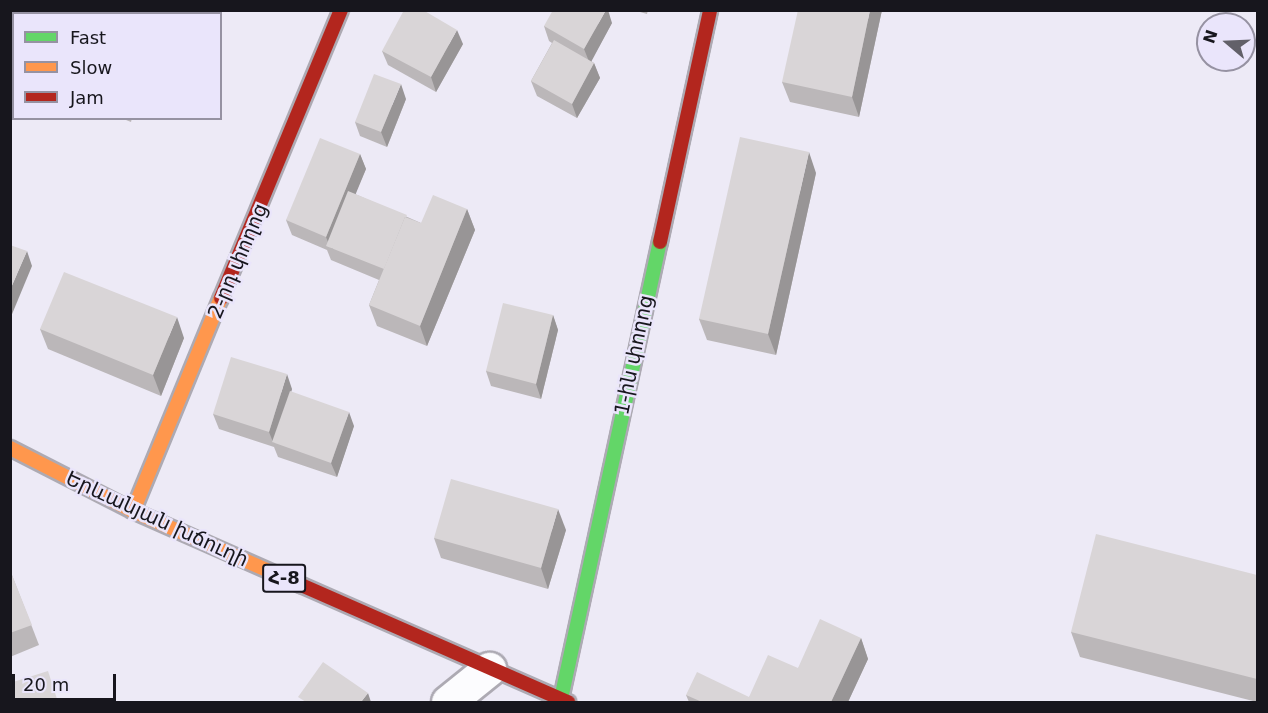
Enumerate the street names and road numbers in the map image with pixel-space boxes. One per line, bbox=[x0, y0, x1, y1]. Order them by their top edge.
street label: 2-րդ փողոց bbox=[203, 200, 273, 322]
street label: 1-ին փողոց bbox=[610, 293, 658, 417]
street label: Երևանյան խճուղի bbox=[62, 466, 252, 572]
road number: Հ-8 bbox=[262, 563, 306, 593]

